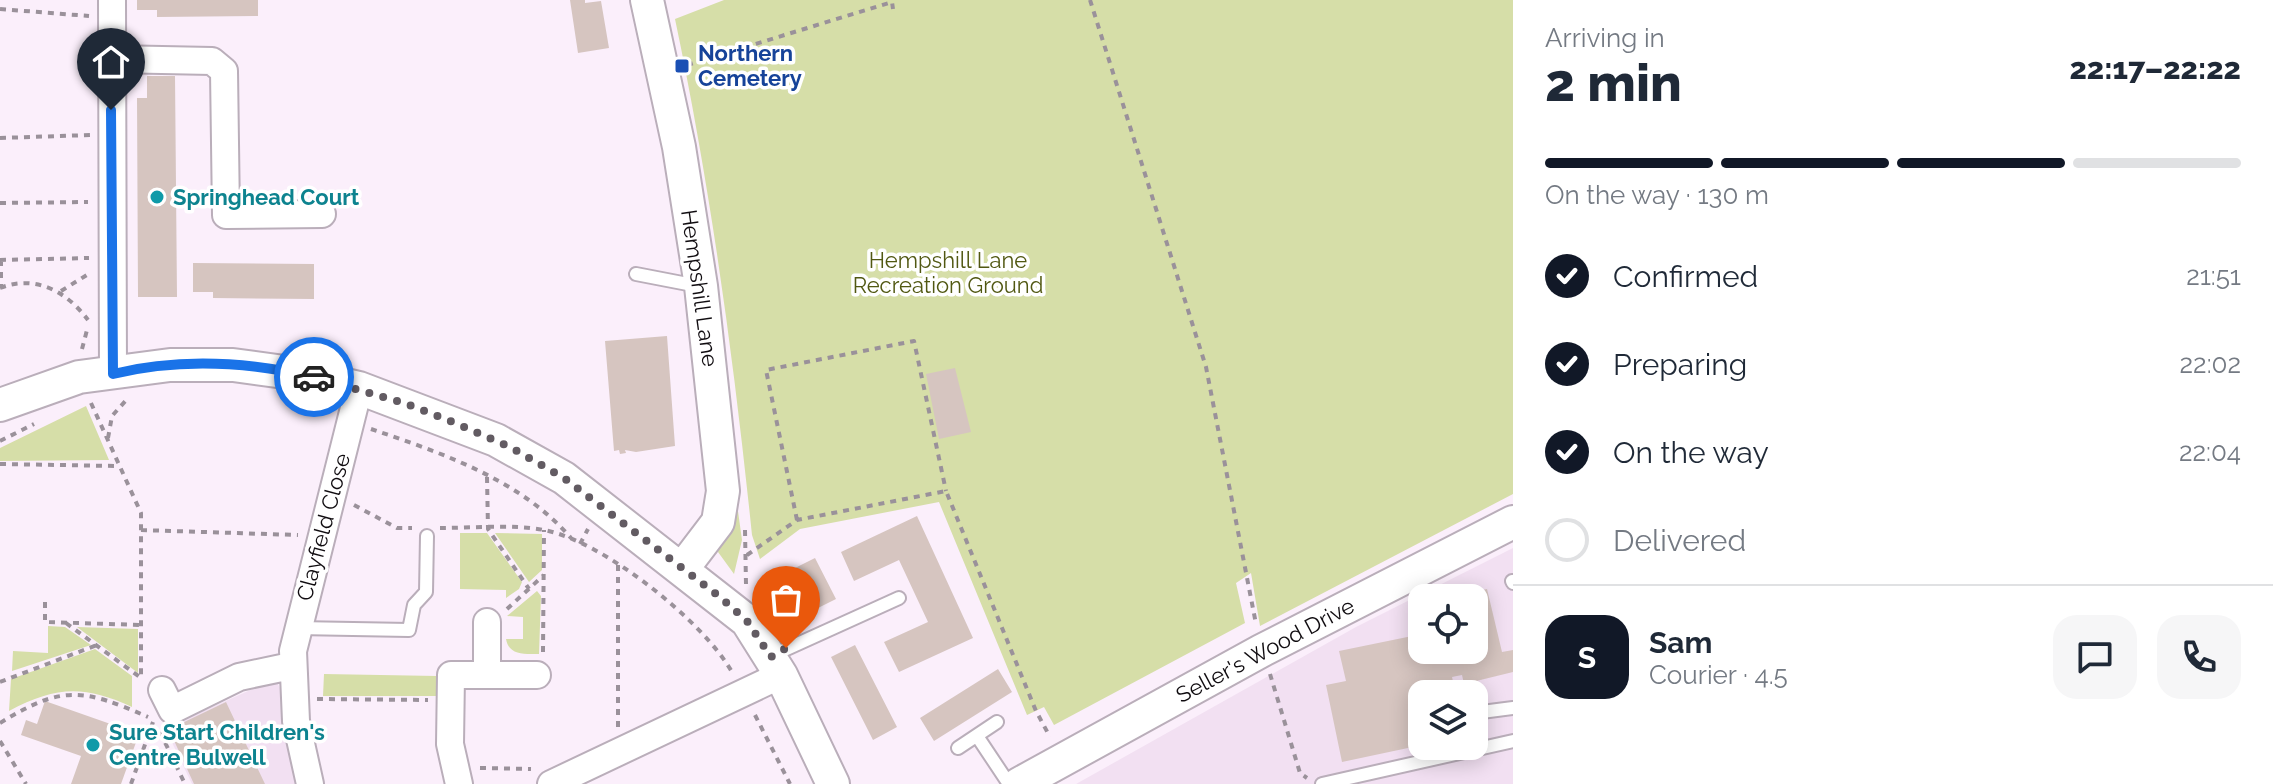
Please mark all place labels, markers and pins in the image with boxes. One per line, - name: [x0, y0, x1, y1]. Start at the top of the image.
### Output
- pin: [77, 28, 145, 110]
- place label: Northern Cemetery: [698, 40, 802, 91]
- marker: Northern Cemetery: [673, 57, 691, 75]
- place label: Springhead Court: [173, 184, 360, 210]
- marker: Springhead Court: [148, 188, 166, 206]
- pin: [752, 566, 820, 648]
- place label: Sure Start Children's Centre Bulwell: [109, 719, 325, 770]
- marker: Sure Start Children's Centre Bulwell: [84, 736, 102, 754]

